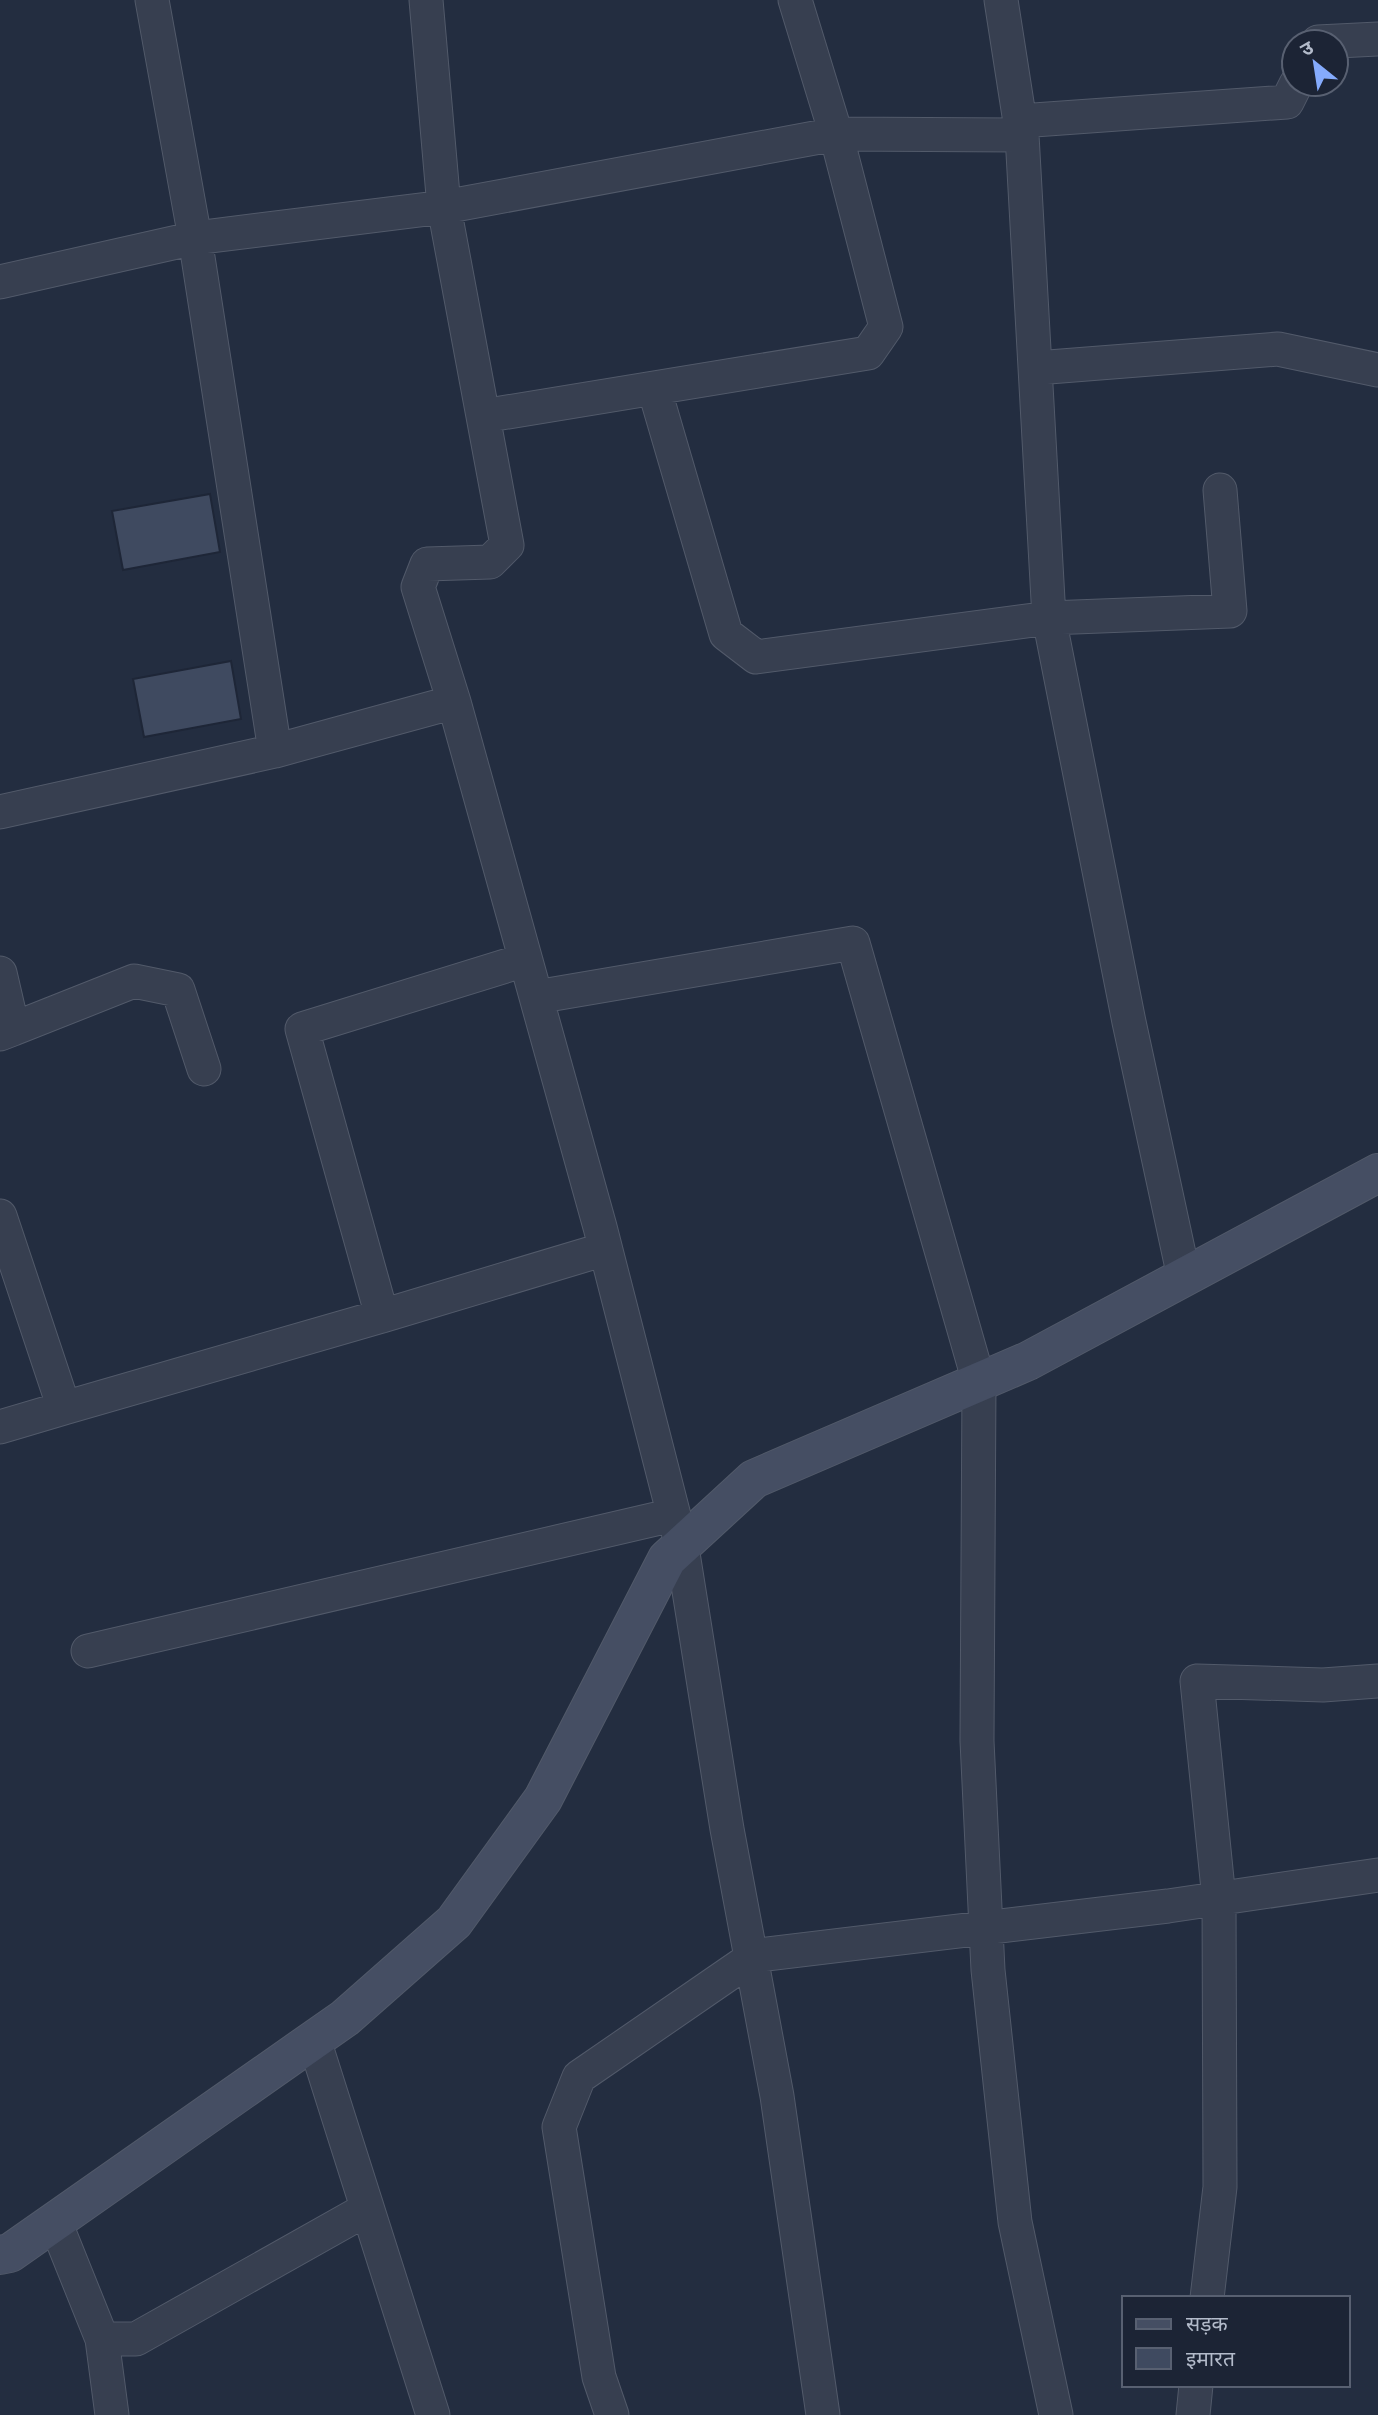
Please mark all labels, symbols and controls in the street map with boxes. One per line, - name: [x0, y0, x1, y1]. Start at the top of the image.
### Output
- north arrow: [1280, 28, 1350, 98]
- text: उ: [1296, 35, 1318, 61]
- legend: [1122, 2296, 1350, 2387]
- text: सड़क: [1186, 2310, 1228, 2336]
- text: इमारत: [1186, 2345, 1236, 2371]

